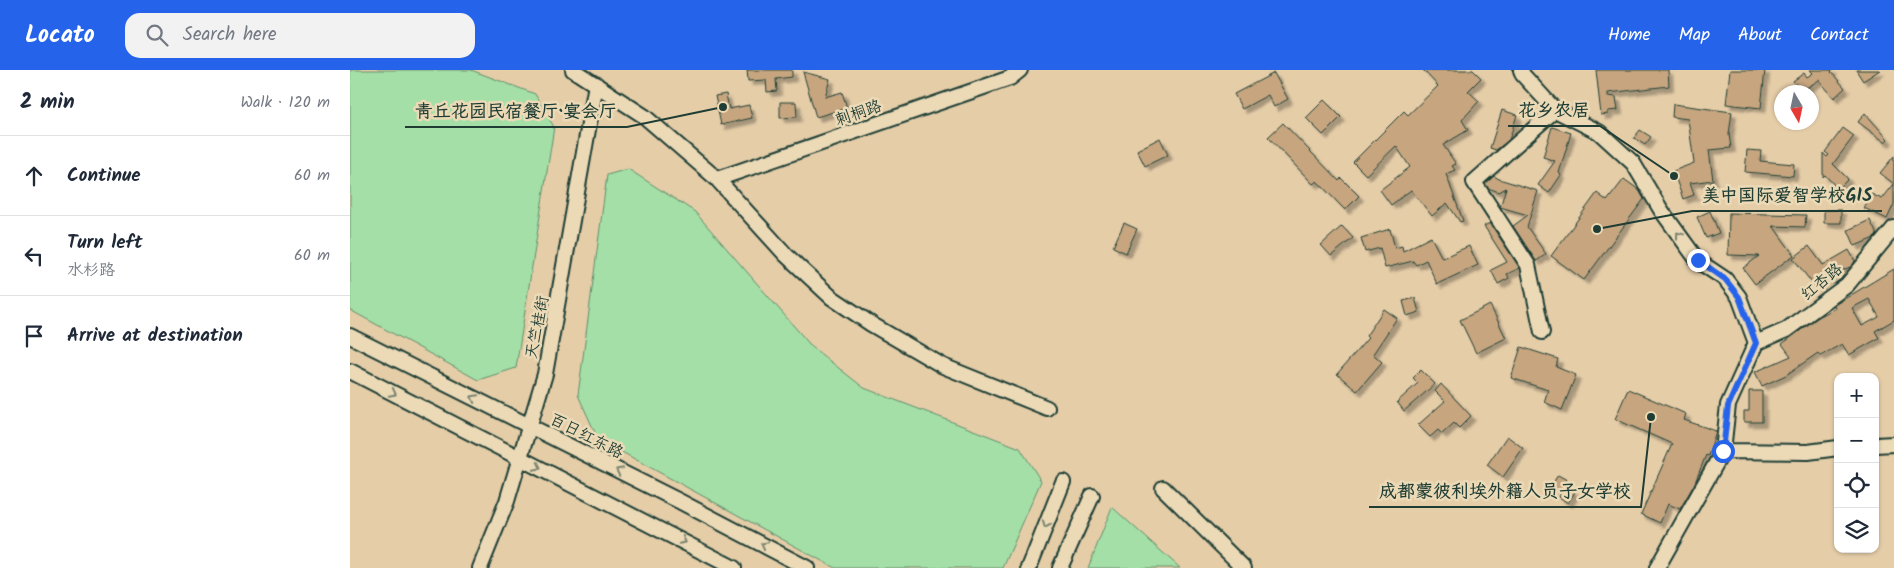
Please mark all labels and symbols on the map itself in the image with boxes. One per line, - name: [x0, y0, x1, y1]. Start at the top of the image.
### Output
- north arrow: [1774, 85, 1819, 130]
- callout: 花乡农居: [1508, 93, 1600, 126]
- callout: 青丘花园民宿餐厅·宴会厅: [405, 94, 627, 127]
- street label: 刺桐路: [832, 94, 885, 133]
- text: 花乡农居: [1518, 97, 1590, 126]
- text: 青丘花园民宿餐厅·宴会厅: [415, 98, 617, 127]
- callout: 美中国际爱智学校GIS: [1692, 178, 1882, 211]
- text: 美中国际爱智学校GIS: [1702, 182, 1872, 211]
- one-way arrow: [1676, 231, 1685, 241]
- route end: [1687, 249, 1710, 272]
- street label: 红杏路: [1796, 257, 1848, 307]
- street label: 天竺桂街: [519, 293, 556, 361]
- one-way arrow: [388, 387, 397, 397]
- one-way arrow: [470, 394, 479, 404]
- street label: 百日红东路: [545, 407, 628, 466]
- route start: [1712, 440, 1735, 463]
- one-way arrow: [533, 461, 542, 471]
- one-way arrow: [615, 467, 624, 477]
- callout: 成都蒙彼利埃外籍人员子女学校: [1369, 474, 1641, 507]
- text: 成都蒙彼利埃外籍人员子女学校: [1379, 478, 1631, 507]
- one-way arrow: [1042, 520, 1052, 529]
- one-way arrow: [677, 535, 686, 545]
- one-way arrow: [760, 541, 769, 551]

